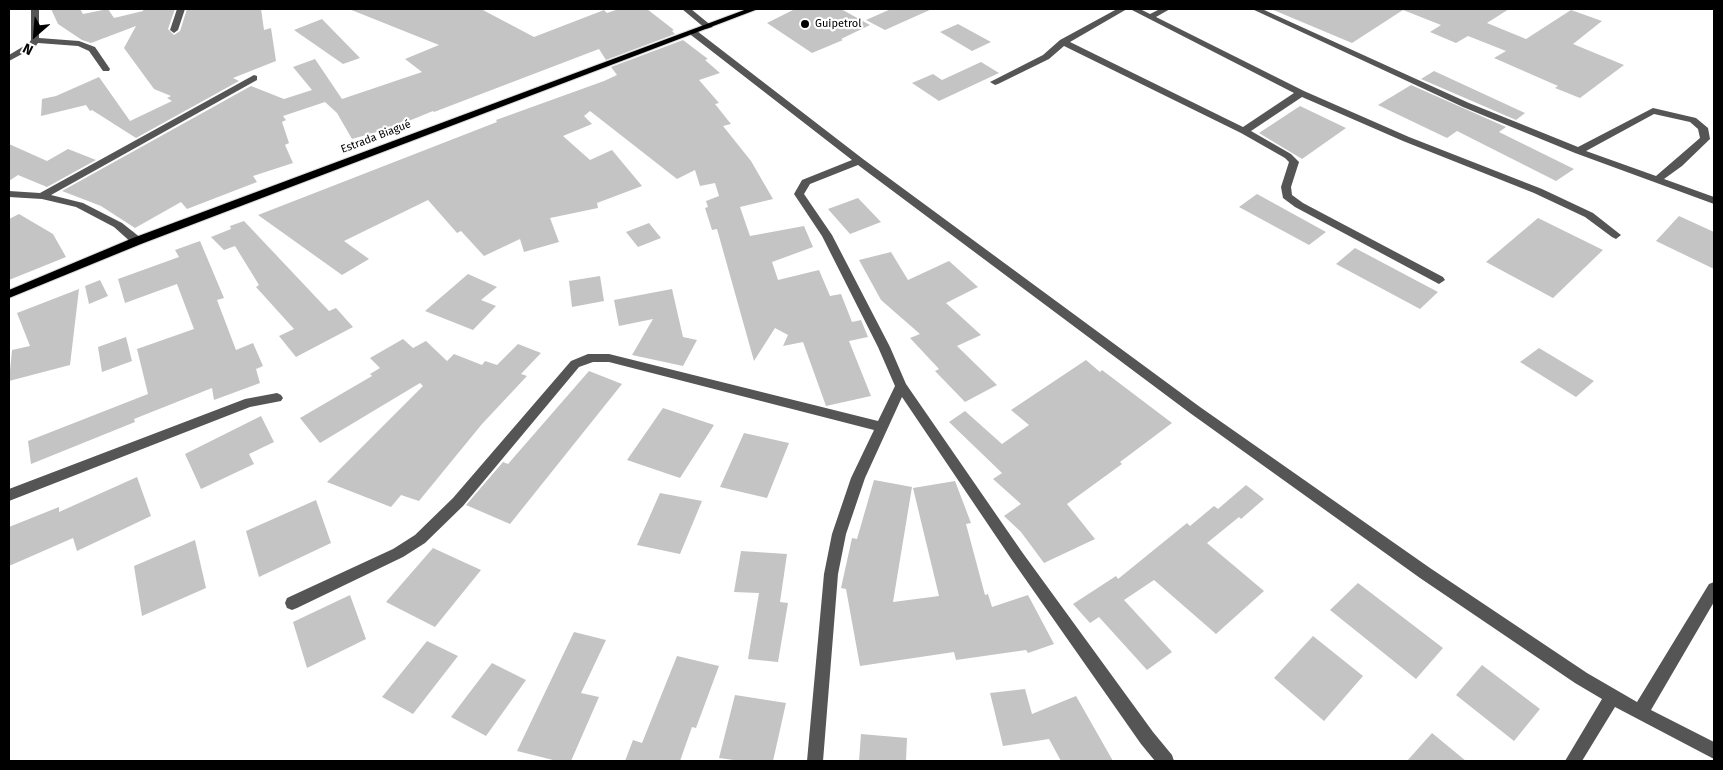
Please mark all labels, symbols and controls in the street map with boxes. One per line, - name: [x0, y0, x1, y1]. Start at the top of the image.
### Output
- north arrow: [10, 10, 60, 60]
- place label: Guipetrol: [815, 17, 862, 31]
- marker: Guipetrol: [799, 18, 811, 30]
- text: N: [20, 39, 36, 58]
- street label: Estrada Biagué: [339, 118, 413, 156]

